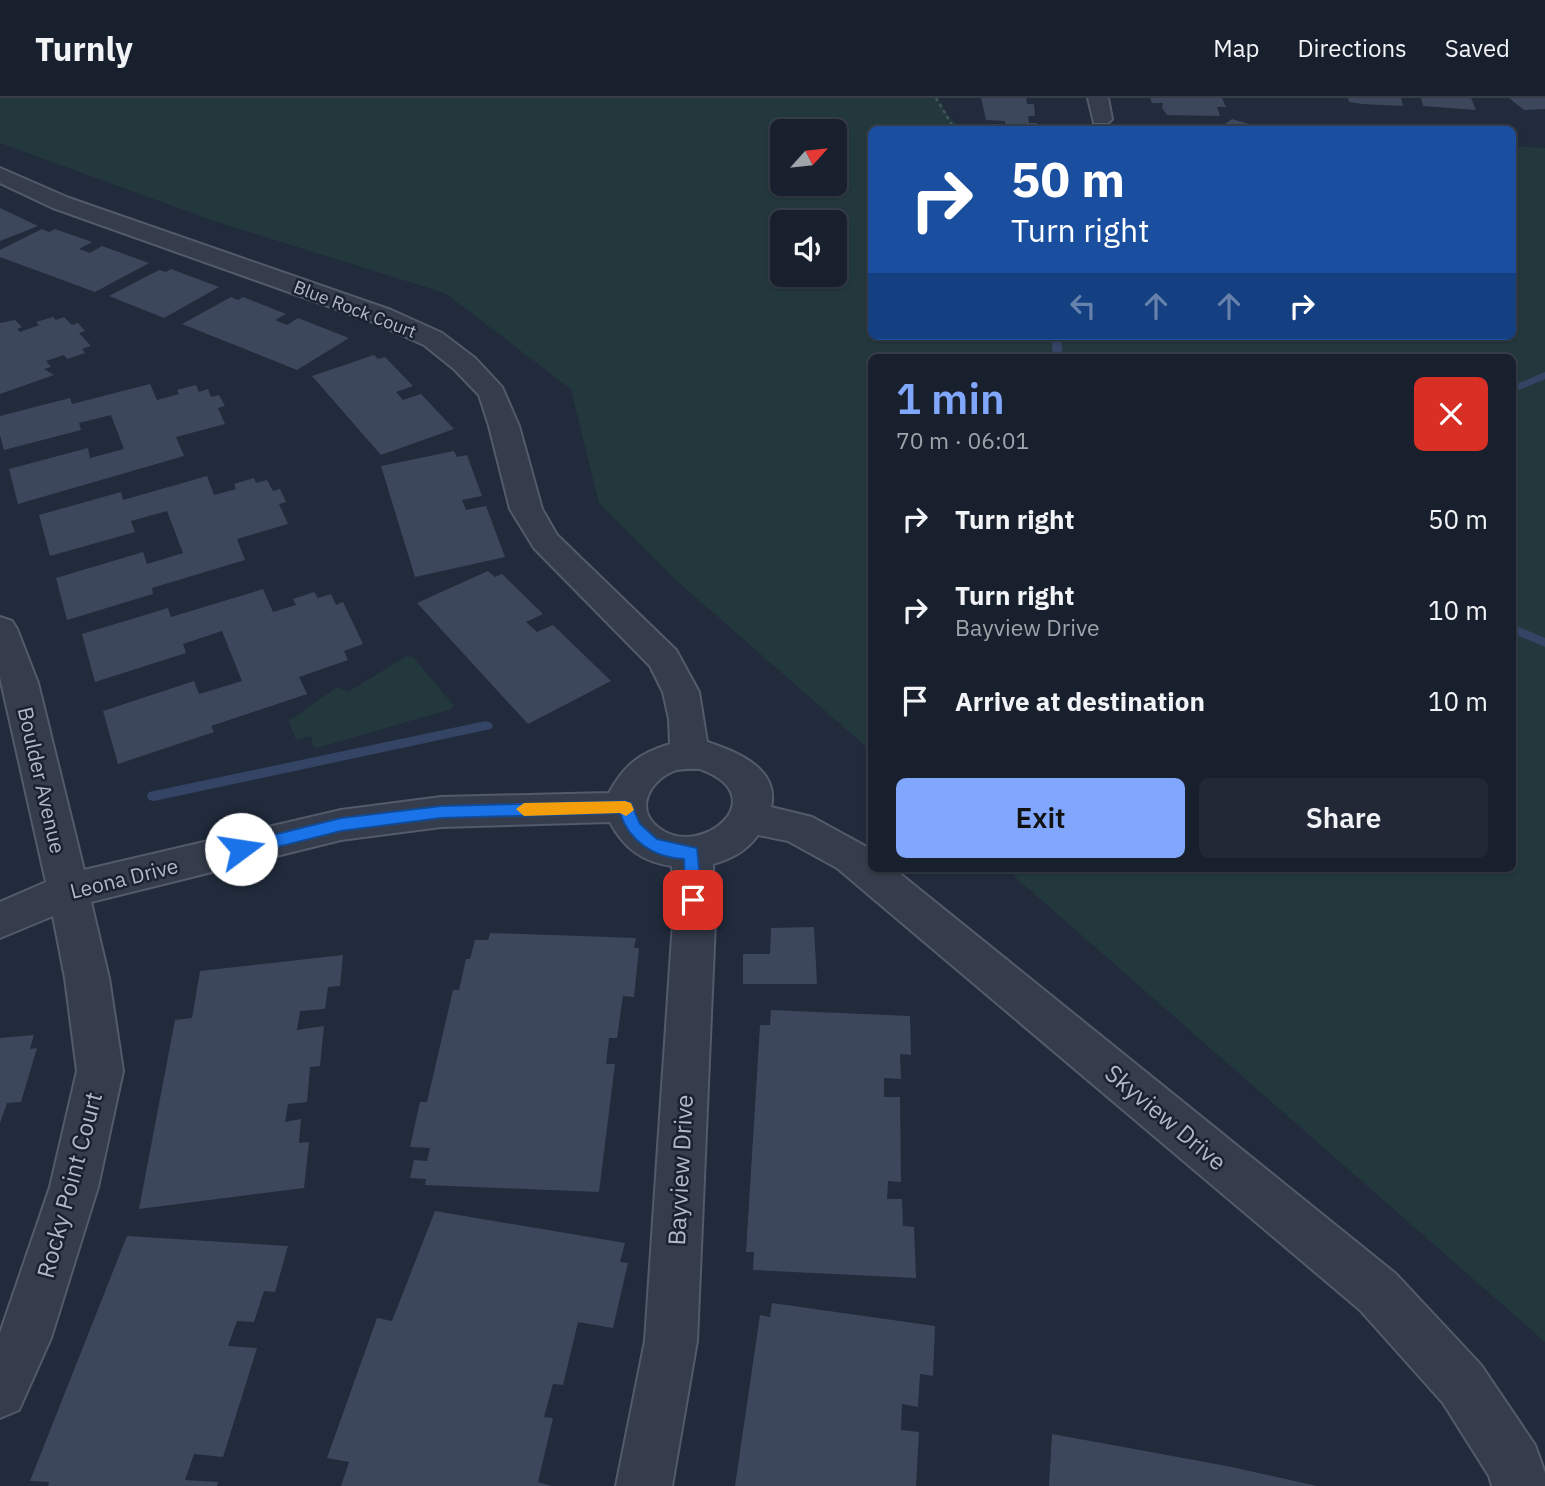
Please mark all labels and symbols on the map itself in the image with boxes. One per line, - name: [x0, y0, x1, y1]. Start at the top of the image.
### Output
- north arrow: [770, 119, 847, 196]
- street label: Blue Rock Court: [290, 275, 420, 343]
- street label: Boulder Avenue: [12, 704, 72, 856]
- position arrow: [204, 812, 278, 886]
- street label: Leona Drive: [67, 851, 181, 905]
- pin: [663, 870, 723, 930]
- street label: Skyview Drive: [1099, 1057, 1233, 1177]
- street label: Rocky Point Court: [29, 1088, 109, 1282]
- street label: Bayview Drive: [660, 1094, 700, 1246]

